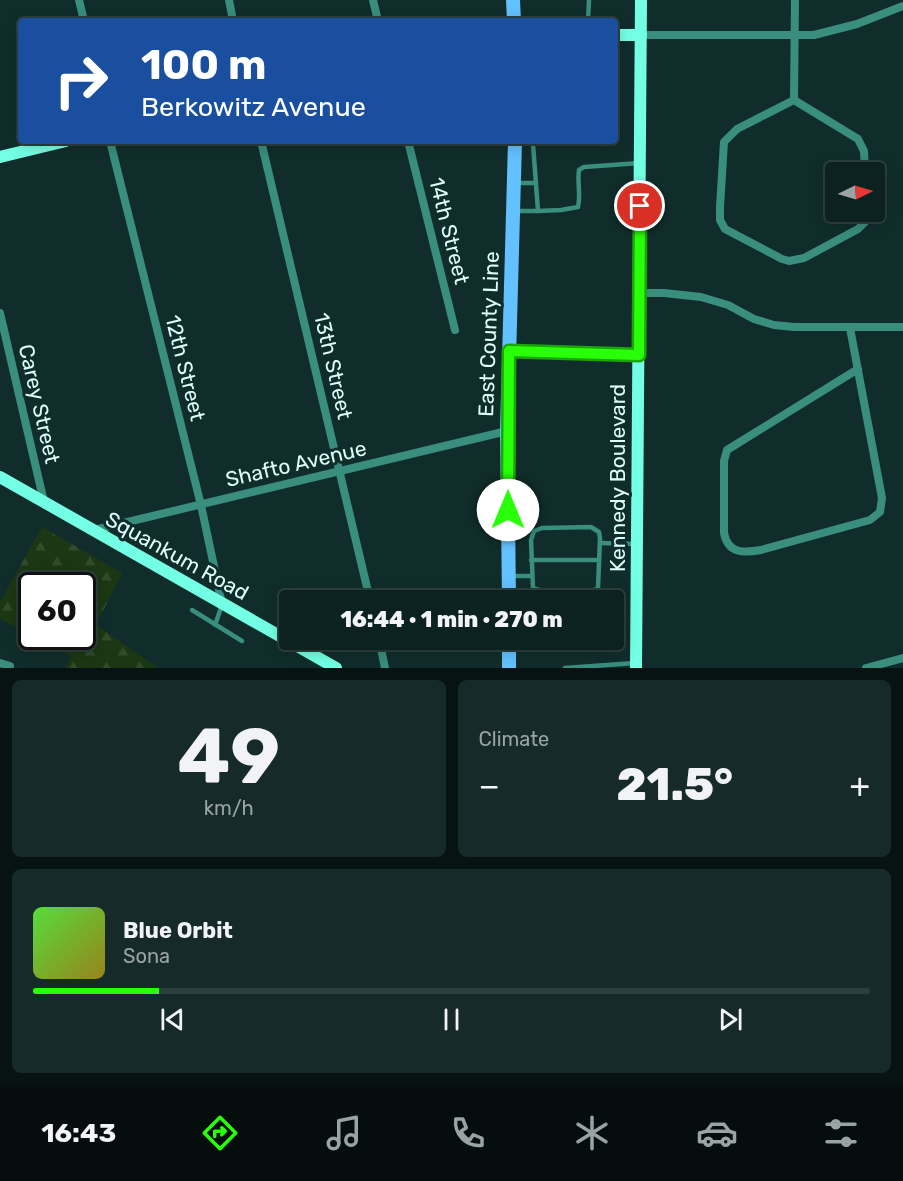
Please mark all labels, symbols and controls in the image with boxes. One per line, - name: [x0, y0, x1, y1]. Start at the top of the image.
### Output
- text: 100 m: [141, 40, 266, 90]
- icon: right: [42, 42, 120, 120]
- text: Berkowitz Avenue: [141, 91, 366, 123]
- north arrow: [825, 162, 885, 222]
- map controls: [825, 162, 885, 222]
- street label: 14th Street: [424, 175, 475, 287]
- pin: [614, 180, 665, 231]
- icon: arrive: [623, 189, 656, 222]
- street label: East County Line: [473, 251, 504, 417]
- street label: 13th Street: [309, 310, 358, 422]
- street label: 12th Street: [160, 312, 211, 423]
- street label: Carey Street: [14, 342, 65, 466]
- street label: Kennedy Boulevard: [605, 384, 630, 572]
- street label: Shafto Avenue: [223, 435, 369, 492]
- position arrow: [476, 478, 540, 542]
- street label: Squankum Road: [101, 506, 253, 605]
- speed limit sign: 60: [18, 572, 96, 650]
- text: 16:44 · 1 min · 270 m: [340, 606, 563, 633]
- text: 49: [177, 710, 280, 803]
- text: Climate: [479, 727, 549, 751]
- text: 21.5°: [616, 758, 733, 811]
- text: −: [479, 766, 500, 805]
- text: +: [849, 766, 870, 805]
- text: km/h: [204, 796, 254, 820]
- text: Blue Orbit: [123, 917, 233, 944]
- text: Sona: [123, 944, 170, 968]
- icon: previous: [156, 1003, 189, 1036]
- icon: pause: [435, 1003, 468, 1036]
- icon: next: [714, 1003, 747, 1036]
- icon: directions: [199, 1112, 241, 1154]
- icon: music: [323, 1112, 365, 1154]
- icon: phone: [447, 1112, 489, 1154]
- icon: climate: [571, 1112, 613, 1154]
- icon: car: [696, 1112, 738, 1154]
- icon: filters: [820, 1112, 862, 1154]
- text: 16:43: [41, 1117, 116, 1149]

